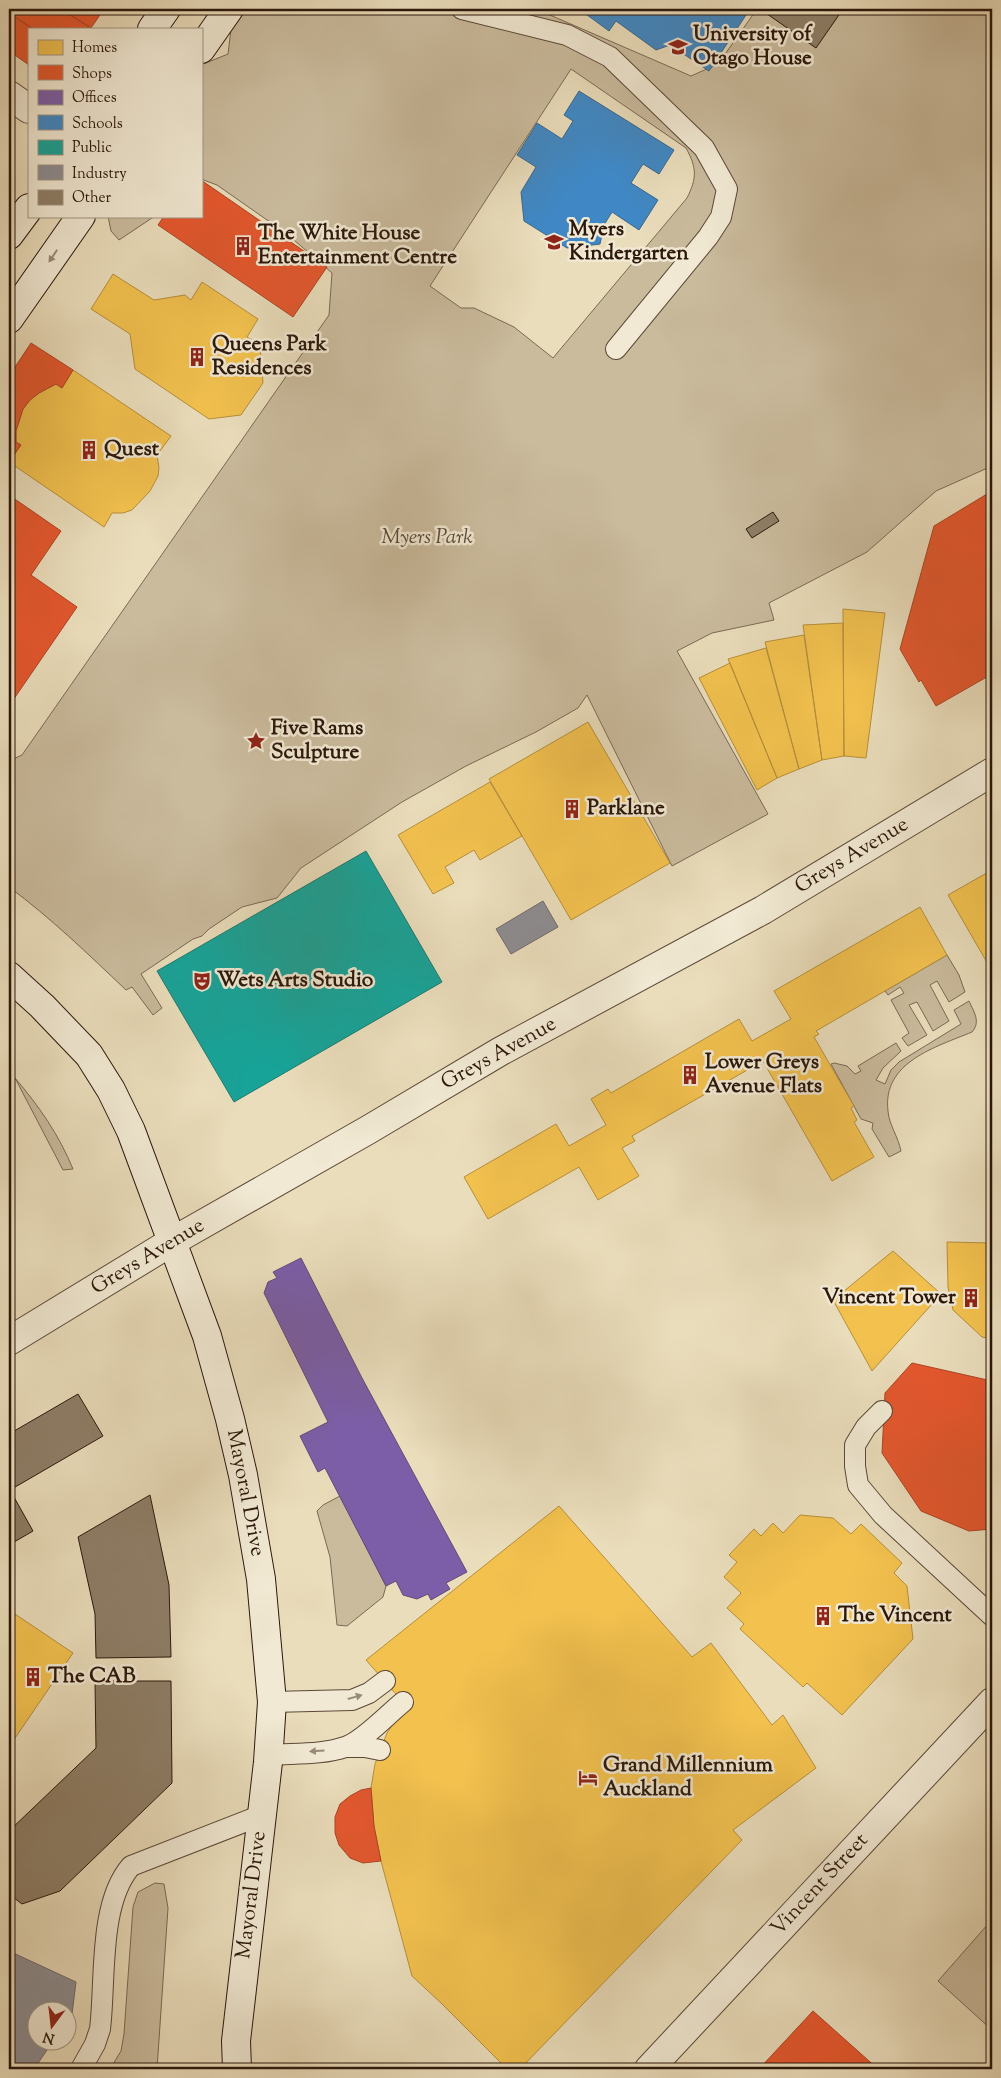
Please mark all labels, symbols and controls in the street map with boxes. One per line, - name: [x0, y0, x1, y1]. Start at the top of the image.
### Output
- place label: University of Otago House: [693, 20, 813, 74]
- legend: [28, 28, 202, 218]
- school or university icon: University of Otago House: [667, 36, 689, 58]
- text: Homes: [72, 38, 117, 59]
- text: Shops: [72, 64, 112, 85]
- text: Offices: [72, 88, 117, 109]
- text: Schools: [72, 114, 123, 135]
- text: Public: [72, 138, 112, 159]
- text: Industry: [72, 164, 127, 185]
- text: Other: [72, 188, 112, 209]
- place label: Myers Kindergarten: [569, 215, 689, 269]
- place label: The White House Entertainment Centre: [258, 219, 457, 273]
- school or university icon: Myers Kindergarten: [543, 231, 565, 253]
- building icon: The White House Entertainment Centre: [232, 235, 254, 257]
- one-way arrow: [48, 250, 58, 263]
- place label: Queens Park Residences: [212, 330, 327, 384]
- building icon: Queens Park Residences: [186, 346, 208, 368]
- place label: Quest: [104, 435, 160, 465]
- building icon: Quest: [78, 439, 100, 461]
- park label: Myers Park: [381, 523, 473, 553]
- place label: Five Rams Sculpture: [271, 714, 363, 768]
- place icon: Five Rams Sculpture: [245, 730, 267, 752]
- place label: Parklane: [587, 794, 665, 824]
- building icon: Parklane: [561, 798, 583, 820]
- street label: Greys Avenue: [789, 810, 915, 902]
- place label: Wets Arts Studio: [217, 966, 374, 996]
- theatre icon: Wets Arts Studio: [191, 970, 213, 992]
- street label: Greys Avenue: [436, 1010, 562, 1098]
- place label: Lower Greys Avenue Flats: [705, 1048, 822, 1102]
- building icon: Lower Greys Avenue Flats: [679, 1064, 701, 1086]
- street label: Greys Avenue: [85, 1211, 211, 1303]
- place label: Vincent Tower: [822, 1283, 956, 1313]
- building icon: Vincent Tower: [960, 1287, 982, 1309]
- street label: Mayoral Drive: [218, 1427, 272, 1559]
- place label: The Vincent: [838, 1601, 952, 1631]
- building icon: The Vincent: [812, 1605, 834, 1627]
- place label: The CAB: [48, 1662, 136, 1692]
- building icon: The CAB: [22, 1666, 44, 1688]
- one-way arrow: [348, 1693, 363, 1701]
- one-way arrow: [309, 1748, 325, 1756]
- place label: Grand Millennium Auckland: [603, 1751, 774, 1805]
- hotel icon: Grand Millennium Auckland: [577, 1767, 599, 1789]
- street label: Vincent Street: [764, 1827, 876, 1943]
- street label: Mayoral Drive: [229, 1829, 275, 1961]
- north arrow: [28, 2000, 78, 2050]
- text: N: [41, 2026, 57, 2048]

